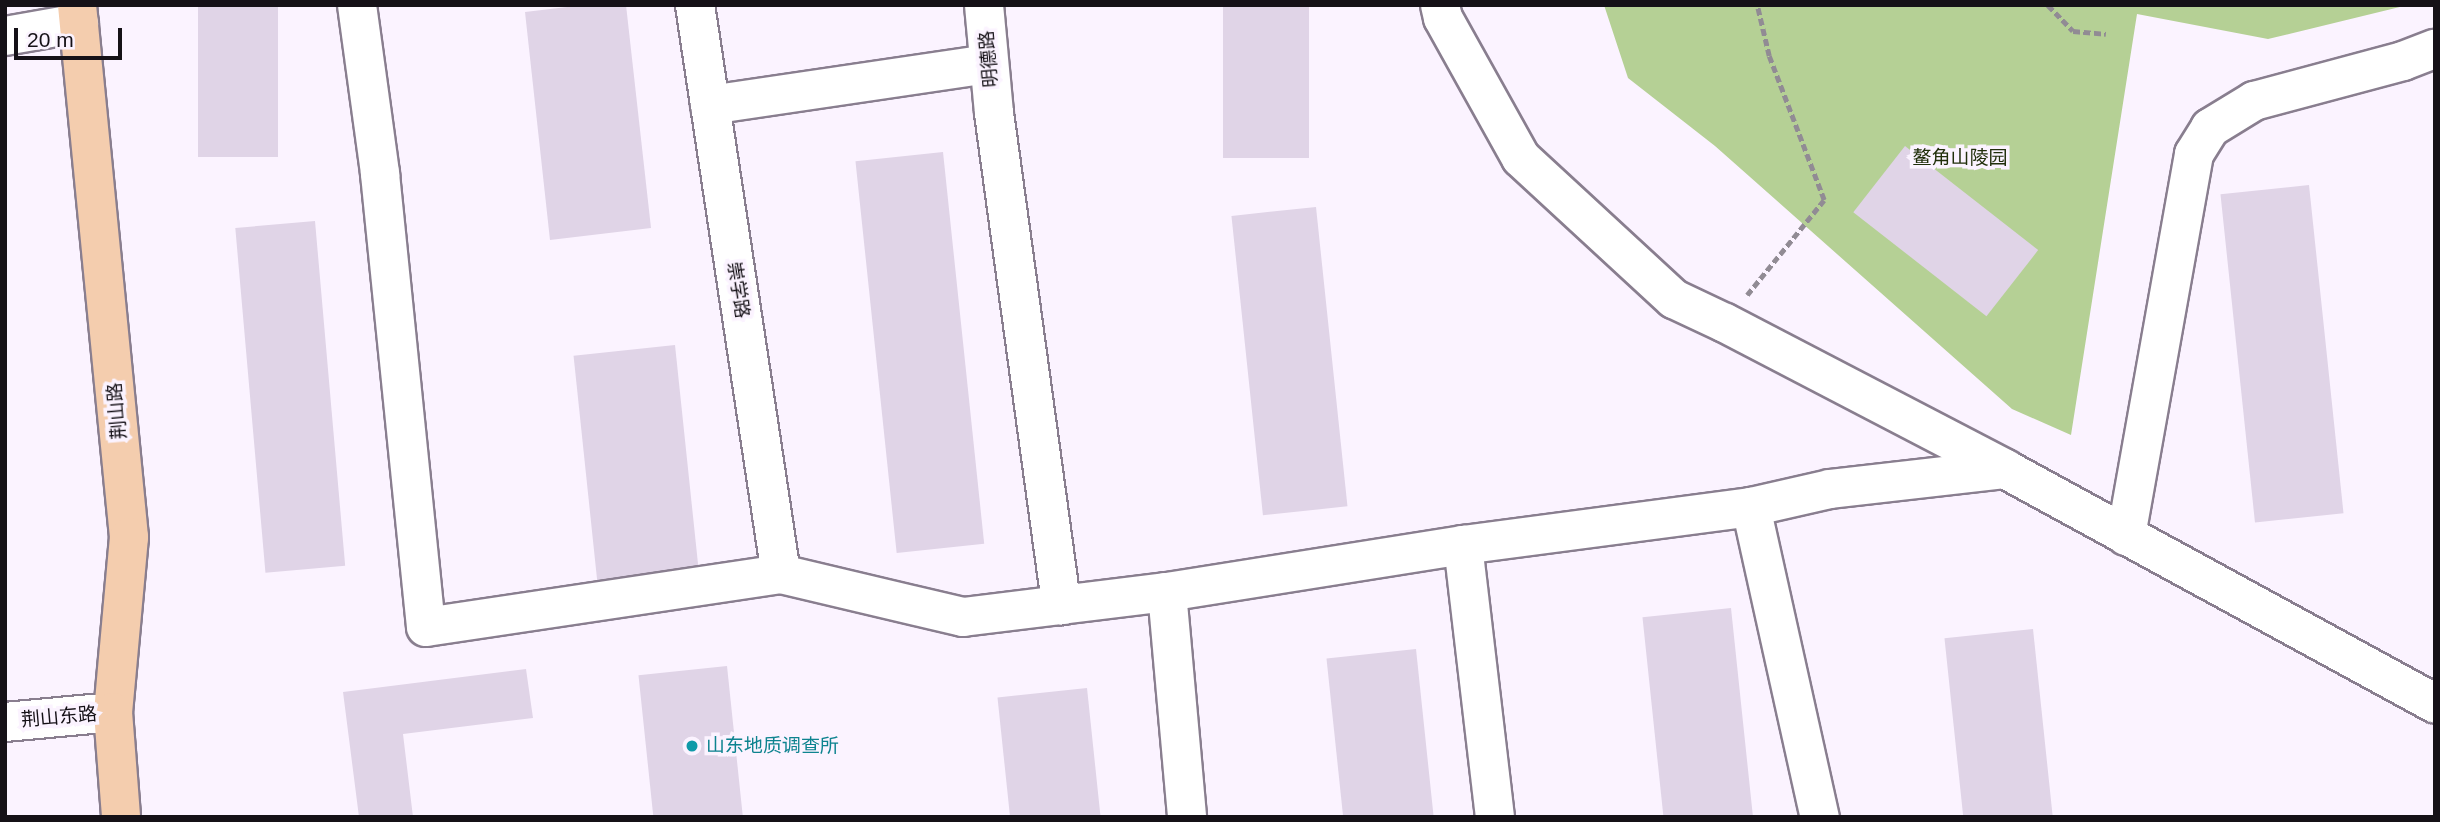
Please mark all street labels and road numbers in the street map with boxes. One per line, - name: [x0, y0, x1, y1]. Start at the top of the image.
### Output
- street label: 明德路: [975, 30, 1003, 88]
- street label: 崇学路: [722, 260, 754, 320]
- street label: 荆山路: [103, 382, 131, 440]
- street label: 荆山东路: [20, 702, 98, 732]

